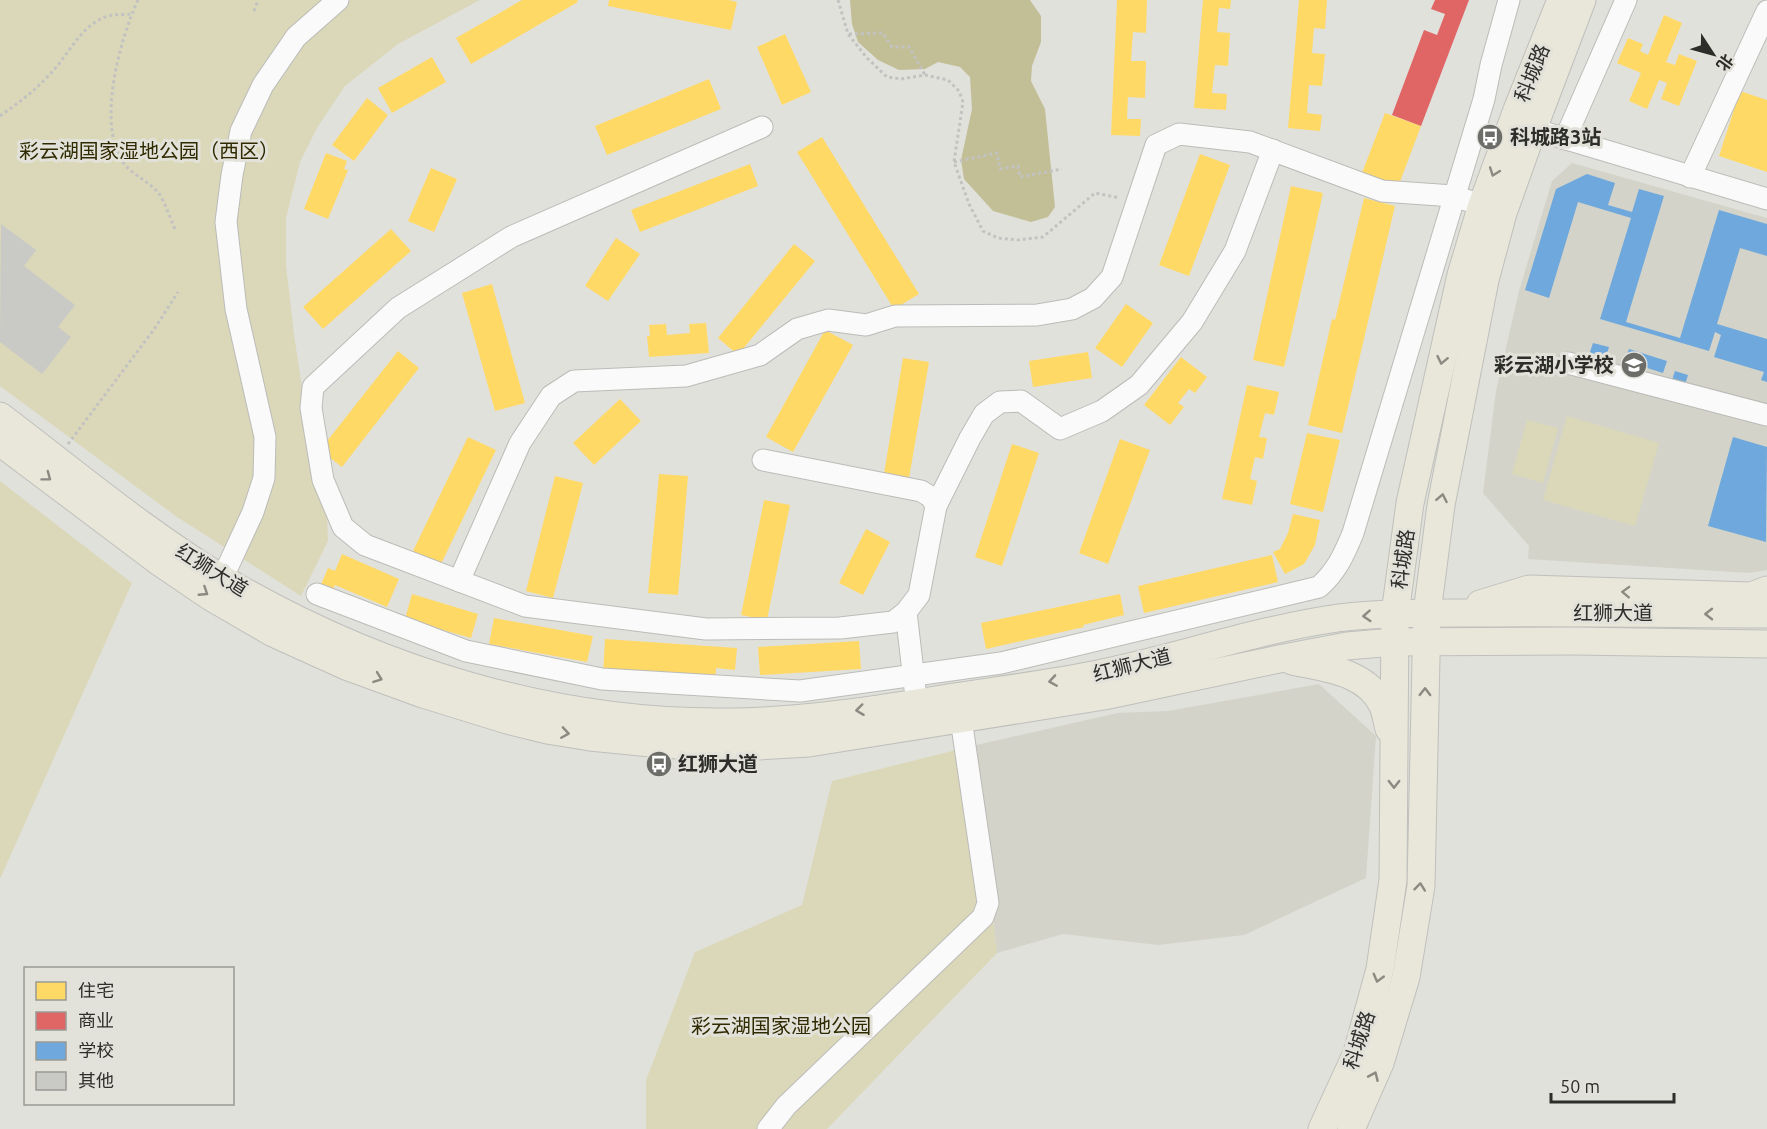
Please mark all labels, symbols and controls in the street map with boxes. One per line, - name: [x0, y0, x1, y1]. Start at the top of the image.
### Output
- north arrow: [1683, 24, 1743, 84]
- street label: 科城路: [1510, 41, 1553, 105]
- text: 北: [1713, 51, 1737, 75]
- bus stop icon: 科城路3站: [1475, 122, 1505, 152]
- place label: 科城路3站: [1510, 125, 1601, 148]
- park label: 彩云湖国家湿地公园（西区）: [19, 139, 279, 162]
- one-way arrow: [1489, 166, 1501, 177]
- school or university icon: 彩云湖小学校: [1619, 350, 1649, 380]
- place label: 彩云湖小学校: [1494, 353, 1614, 376]
- one-way arrow: [1436, 354, 1449, 364]
- one-way arrow: [40, 470, 51, 481]
- one-way arrow: [1435, 493, 1448, 503]
- street label: 科城路: [1387, 528, 1418, 590]
- street label: 红狮大道: [172, 539, 252, 601]
- one-way arrow: [198, 585, 208, 597]
- one-way arrow: [1621, 586, 1630, 598]
- street label: 红狮大道: [1573, 601, 1653, 624]
- one-way arrow: [1704, 608, 1713, 620]
- one-way arrow: [1362, 609, 1371, 622]
- street label: 红狮大道: [1090, 644, 1173, 685]
- one-way arrow: [372, 671, 383, 684]
- one-way arrow: [1048, 675, 1057, 687]
- one-way arrow: [1419, 687, 1431, 696]
- one-way arrow: [855, 704, 865, 716]
- one-way arrow: [561, 726, 570, 738]
- bus stop icon: 红狮大道: [644, 749, 674, 779]
- place label: 红狮大道: [678, 752, 758, 775]
- one-way arrow: [1387, 780, 1400, 789]
- one-way arrow: [1413, 882, 1426, 891]
- legend: [24, 967, 234, 1105]
- one-way arrow: [1372, 973, 1385, 983]
- text: 住宅: [78, 980, 114, 1000]
- street label: 科城路: [1338, 1008, 1379, 1072]
- text: 商业: [78, 1010, 114, 1030]
- park label: 彩云湖国家湿地公园: [691, 1014, 871, 1037]
- text: 学校: [78, 1040, 114, 1060]
- scale bar: [1551, 1066, 1674, 1104]
- text: 其他: [78, 1070, 114, 1090]
- one-way arrow: [1367, 1071, 1379, 1082]
- text: 50 m: [1560, 1076, 1600, 1096]

